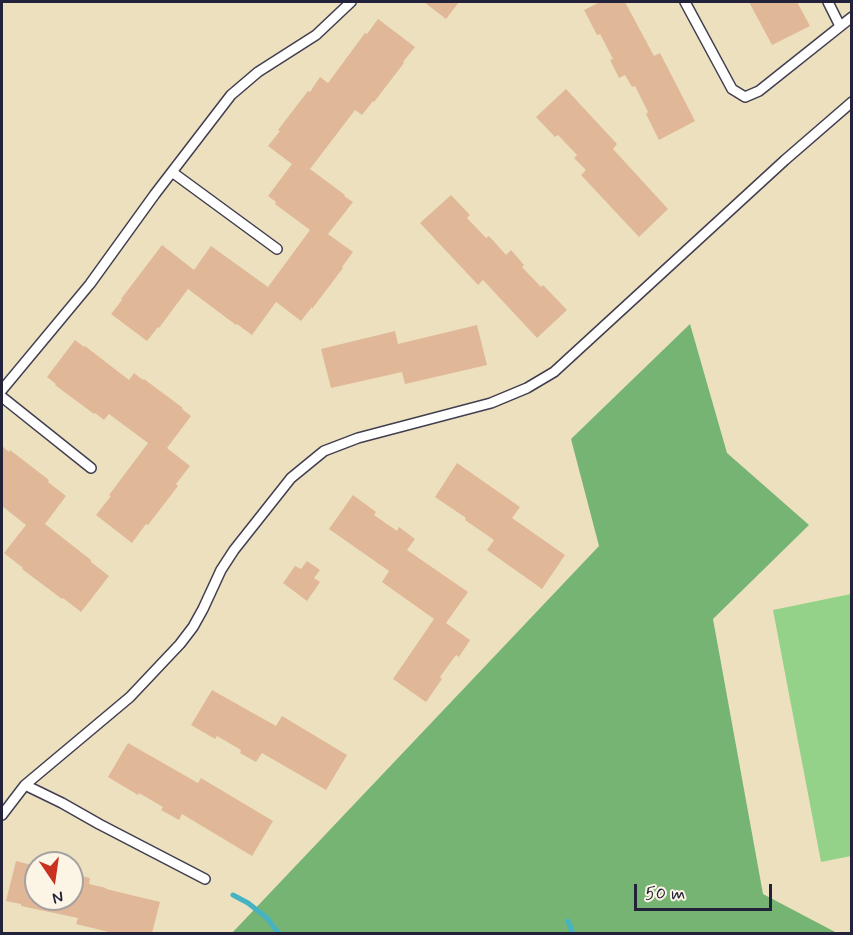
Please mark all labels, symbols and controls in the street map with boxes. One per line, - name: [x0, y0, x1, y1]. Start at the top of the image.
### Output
- north arrow: [24, 851, 84, 911]
- scale bar: [637, 872, 775, 910]
- text: 50 m: [645, 882, 685, 906]
- text: N: [50, 886, 65, 909]

